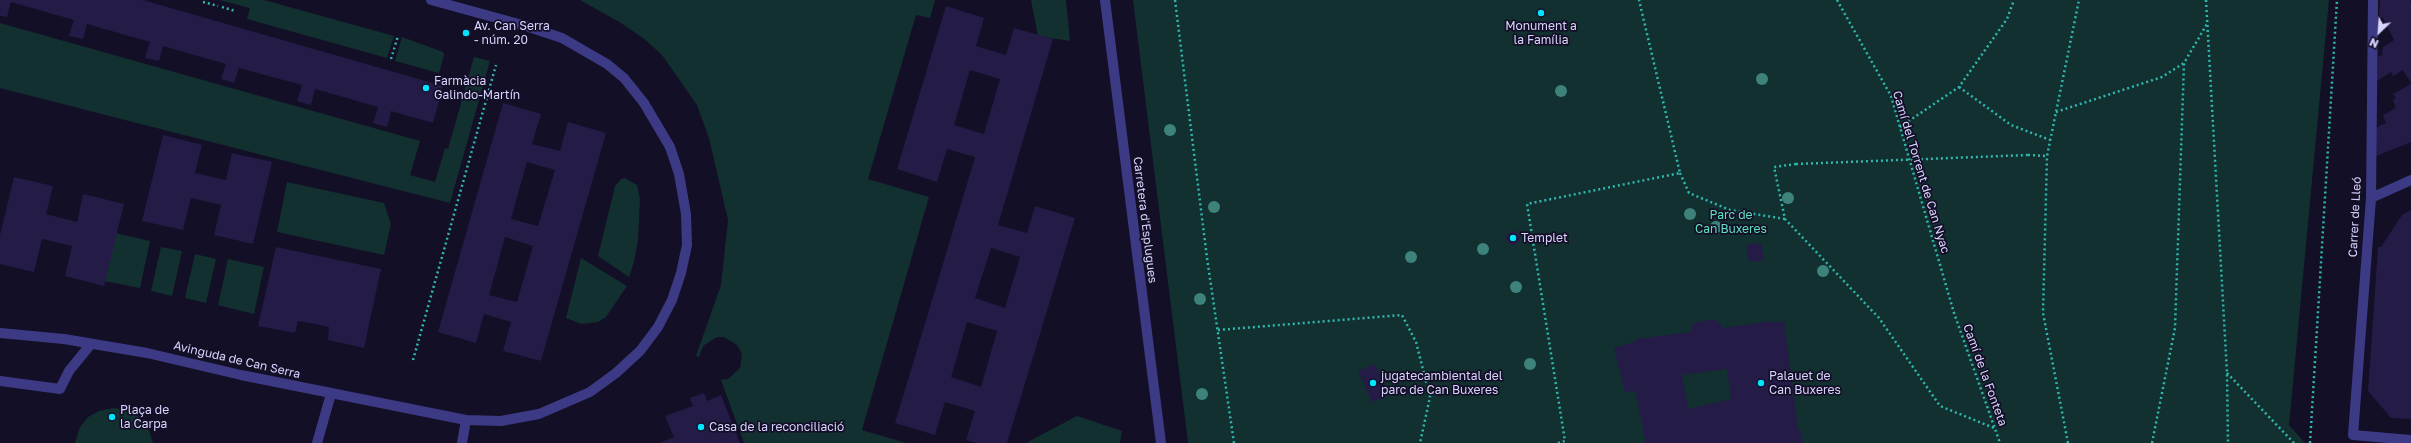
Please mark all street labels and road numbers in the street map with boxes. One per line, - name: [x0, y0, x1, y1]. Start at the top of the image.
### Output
- street label: Camí del Torrent de Can Nyac: [1889, 89, 1953, 255]
- street label: Carretera d'Esplugues: [1130, 156, 1160, 284]
- street label: Carrer de Lleó: [2346, 176, 2364, 258]
- street label: Camí de la Fonteta: [1960, 322, 2010, 428]
- street label: Avinguda de Can Serra: [172, 338, 302, 382]

